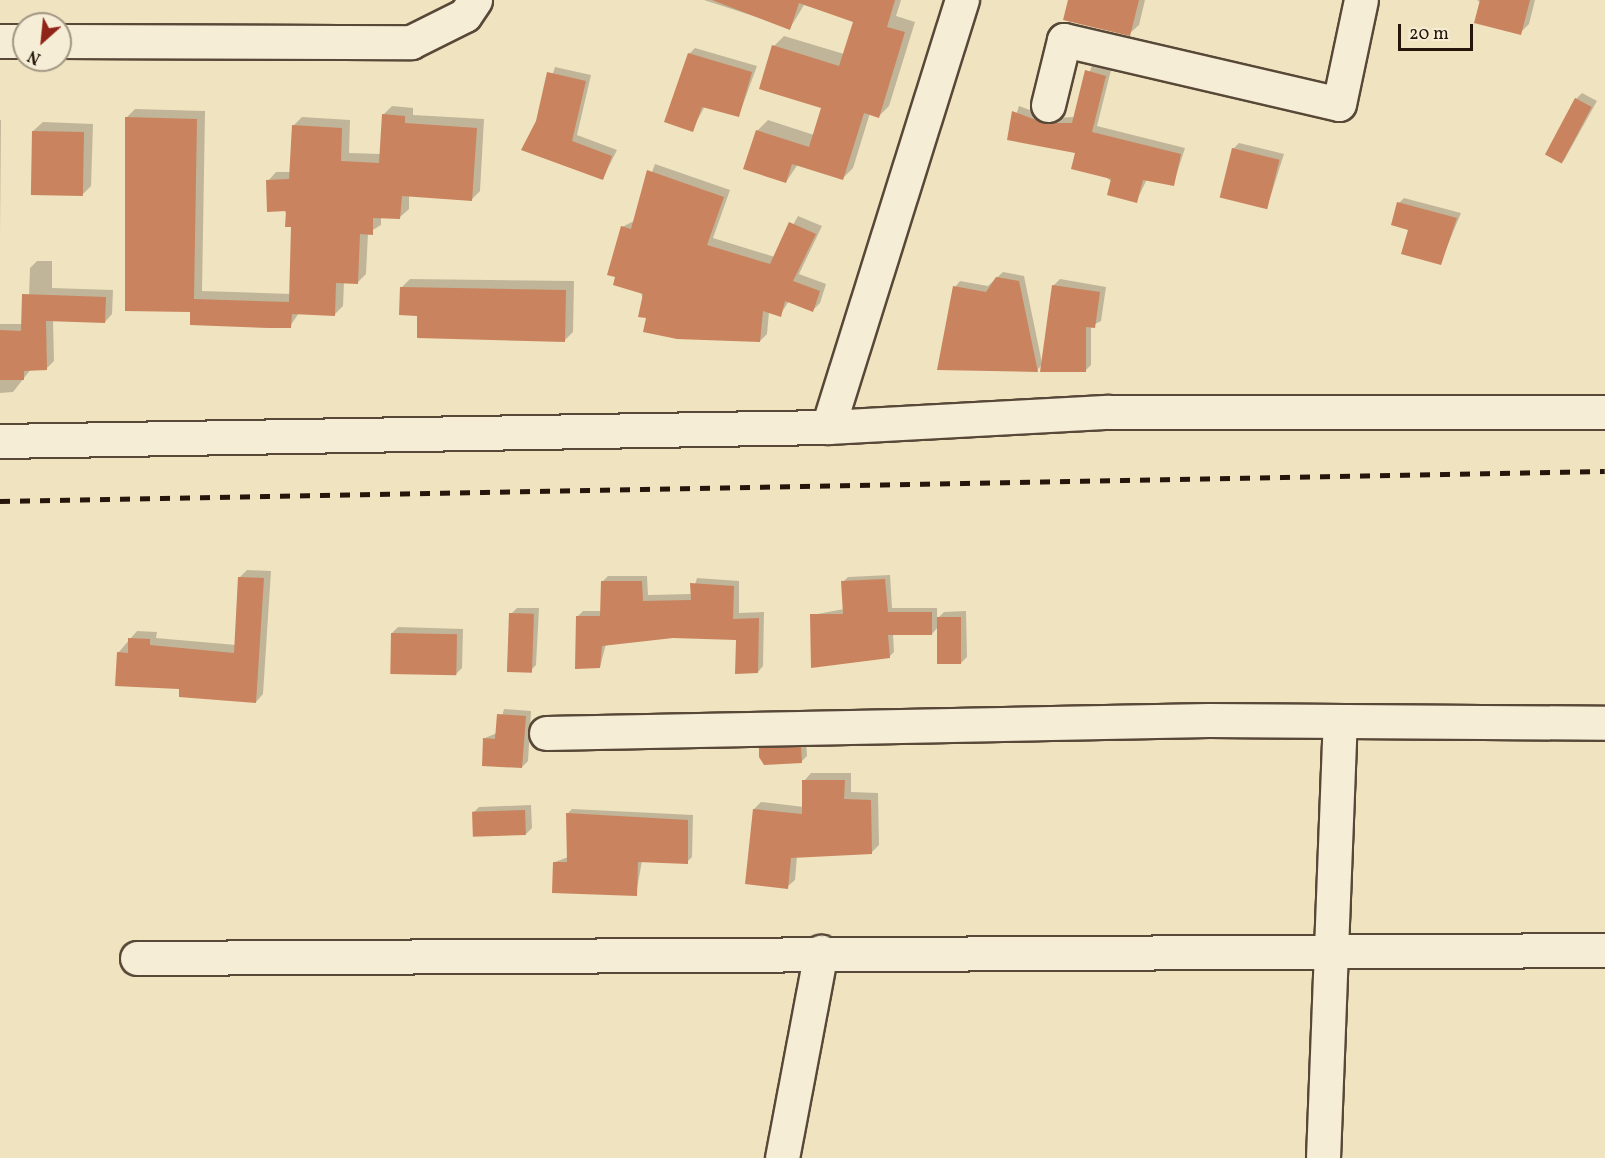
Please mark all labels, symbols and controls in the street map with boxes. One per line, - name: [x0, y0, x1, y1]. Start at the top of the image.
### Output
- north arrow: [12, 12, 72, 72]
- scale bar: [1401, 12, 1476, 50]
- text: 20 m: [1409, 22, 1449, 47]
- text: N: [25, 44, 45, 69]

